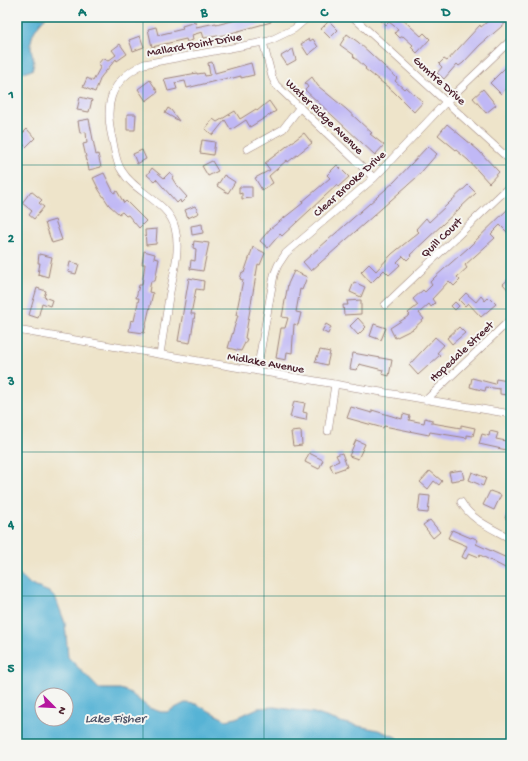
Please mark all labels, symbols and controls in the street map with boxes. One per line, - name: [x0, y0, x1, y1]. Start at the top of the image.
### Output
- text: A: [77, 6, 87, 21]
- text: B: [200, 6, 209, 21]
- text: C: [319, 6, 329, 21]
- text: D: [441, 6, 451, 21]
- street label: Mallard Point Drive: [146, 31, 244, 61]
- street label: Gumtre Drive: [409, 54, 468, 109]
- street label: Water Ridge Avenue: [282, 77, 366, 159]
- text: 1: [7, 88, 14, 103]
- street label: Clear Brooke Drive: [311, 148, 390, 221]
- street label: Quill Court: [419, 215, 467, 262]
- text: 2: [8, 232, 15, 247]
- street label: Hopedale Street: [427, 318, 498, 386]
- street label: Midlake Avenue: [226, 350, 306, 378]
- text: 3: [7, 375, 15, 390]
- text: 4: [7, 518, 15, 533]
- text: 5: [8, 662, 15, 677]
- north arrow: [34, 687, 74, 727]
- text: N: [54, 705, 68, 716]
- water label: Lake Fisher: [85, 712, 147, 727]

